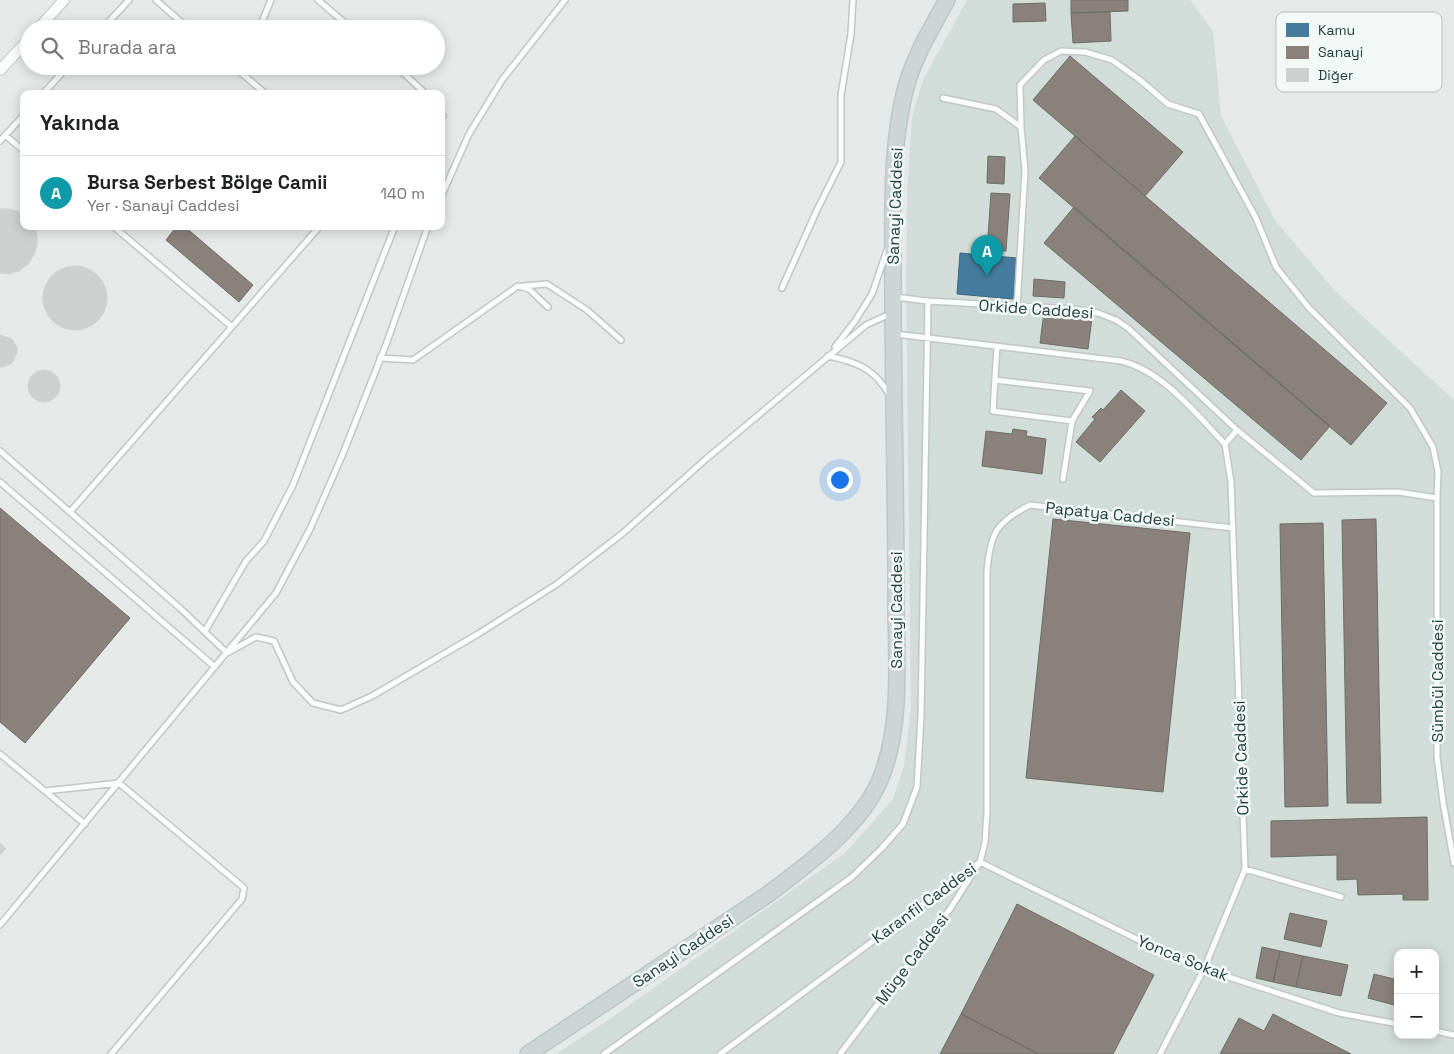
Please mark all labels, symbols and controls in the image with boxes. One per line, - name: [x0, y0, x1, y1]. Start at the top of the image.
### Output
- legend: [1276, 12, 1442, 92]
- search box: [20, 20, 445, 75]
- text: Kamu: [1318, 21, 1355, 39]
- icon: search: [38, 34, 66, 62]
- text: Burada ara: [78, 35, 176, 60]
- text: Sanayi: [1318, 43, 1363, 61]
- text: Diğer: [1318, 66, 1353, 84]
- text: Yakında: [40, 109, 119, 136]
- street label: Sanayi Caddesi: [882, 147, 908, 265]
- text: Bursa Serbest Bölge Camii: [87, 170, 327, 195]
- text: A: [51, 183, 61, 204]
- text: 140 m: [380, 183, 425, 204]
- text: Yer · Sanayi Caddesi: [87, 195, 239, 216]
- pin: A: [971, 235, 1003, 276]
- street label: Orkide Caddesi: [978, 295, 1094, 323]
- your location: [827, 467, 853, 493]
- street label: Papatya Caddesi: [1044, 497, 1176, 531]
- street label: Sanayi Caddesi: [886, 551, 907, 669]
- street label: Sümbül Caddesi: [1427, 619, 1448, 743]
- street label: Orkide Caddesi: [1229, 700, 1253, 816]
- street label: Karanfil Caddesi: [868, 858, 980, 948]
- street label: Sanayi Caddesi: [628, 909, 738, 993]
- street label: Müge Caddesi: [871, 909, 953, 1009]
- street label: Yonca Sokak: [1134, 930, 1232, 986]
- map controls: [1394, 949, 1439, 1039]
- button: +: [1394, 949, 1439, 994]
- button: −: [1394, 994, 1439, 1039]

